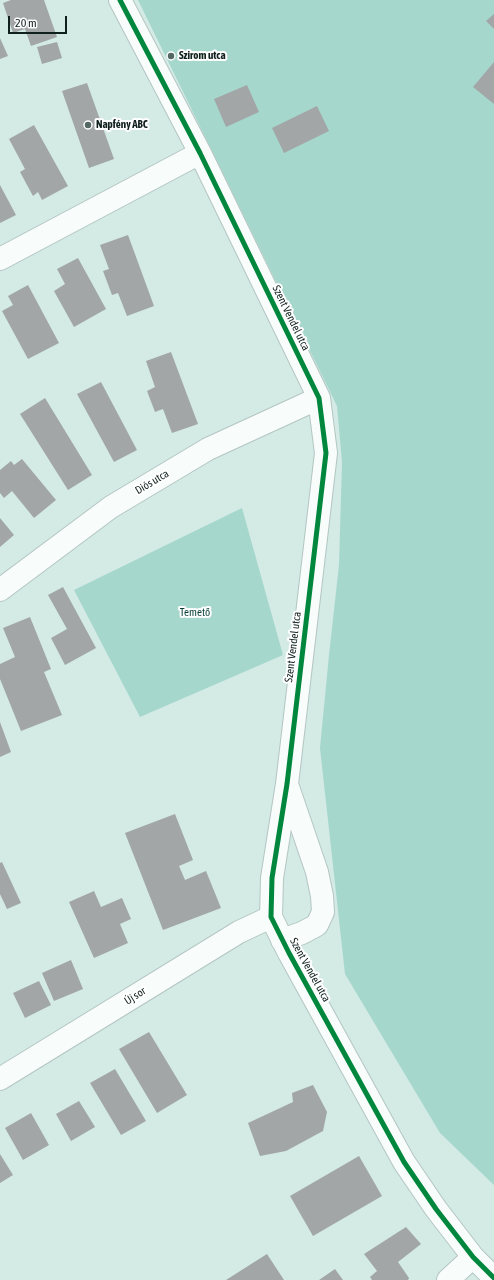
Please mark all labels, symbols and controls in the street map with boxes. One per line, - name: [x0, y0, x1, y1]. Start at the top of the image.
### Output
- scale bar: [10, 8, 69, 34]
- text: 20 m: [15, 16, 37, 30]
- place label: Szirom utca: [179, 49, 226, 63]
- marker: Szirom utca: [166, 51, 176, 61]
- place label: Napfény ABC: [96, 118, 148, 132]
- marker: Napfény ABC: [83, 120, 93, 130]
- street label: Szent Vendel utca: [269, 283, 313, 353]
- street label: Diós utca: [133, 467, 171, 497]
- park label: Temető: [180, 606, 210, 620]
- street label: Szent Vendel utca: [282, 611, 304, 683]
- street label: Szent Vendel utca: [287, 936, 333, 1004]
- street label: Új sor: [122, 984, 148, 1008]

